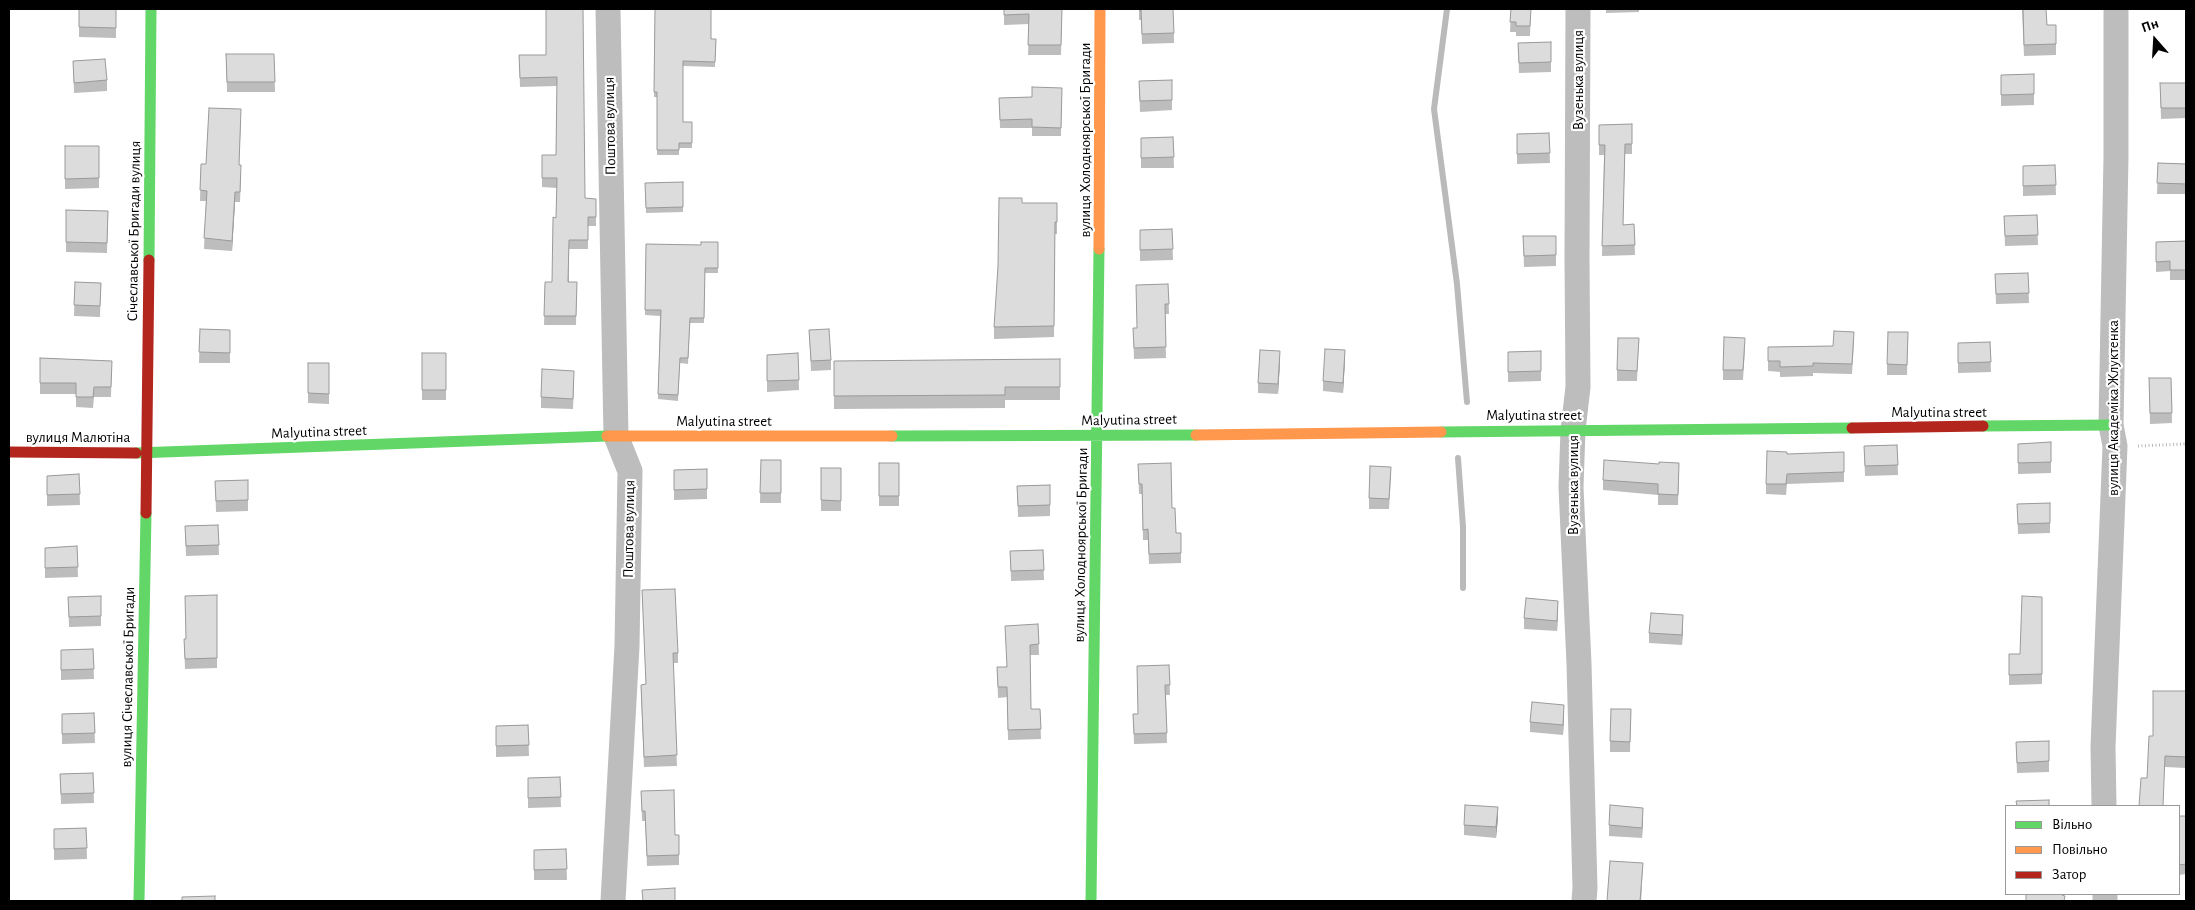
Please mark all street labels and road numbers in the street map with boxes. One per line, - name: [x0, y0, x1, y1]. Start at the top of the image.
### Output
- street label: Вузенька вулиця: [1569, 30, 1587, 130]
- street label: вулиця Холодноярської Бригади: [1076, 42, 1094, 238]
- street label: Поштова вулиця: [600, 77, 620, 175]
- street label: Січеславської Бригади вулиця: [123, 141, 145, 321]
- street label: вулиця Академіка Жлуктенка: [2104, 320, 2122, 496]
- street label: Malyutina street: [1891, 403, 1987, 421]
- street label: Malyutina street: [1486, 406, 1582, 424]
- street label: Malyutina street: [1081, 410, 1177, 430]
- street label: Malyutina street: [676, 412, 772, 430]
- street label: Malyutina street: [271, 421, 367, 443]
- street label: вулиця Малютіна: [26, 428, 130, 446]
- street label: Вузенька вулиця: [1564, 435, 1582, 535]
- street label: вулиця Холодноярської Бригади: [1070, 447, 1092, 643]
- street label: Поштова вулиця: [619, 480, 639, 578]
- street label: вулиця Січеславської Бригади: [117, 587, 139, 767]

